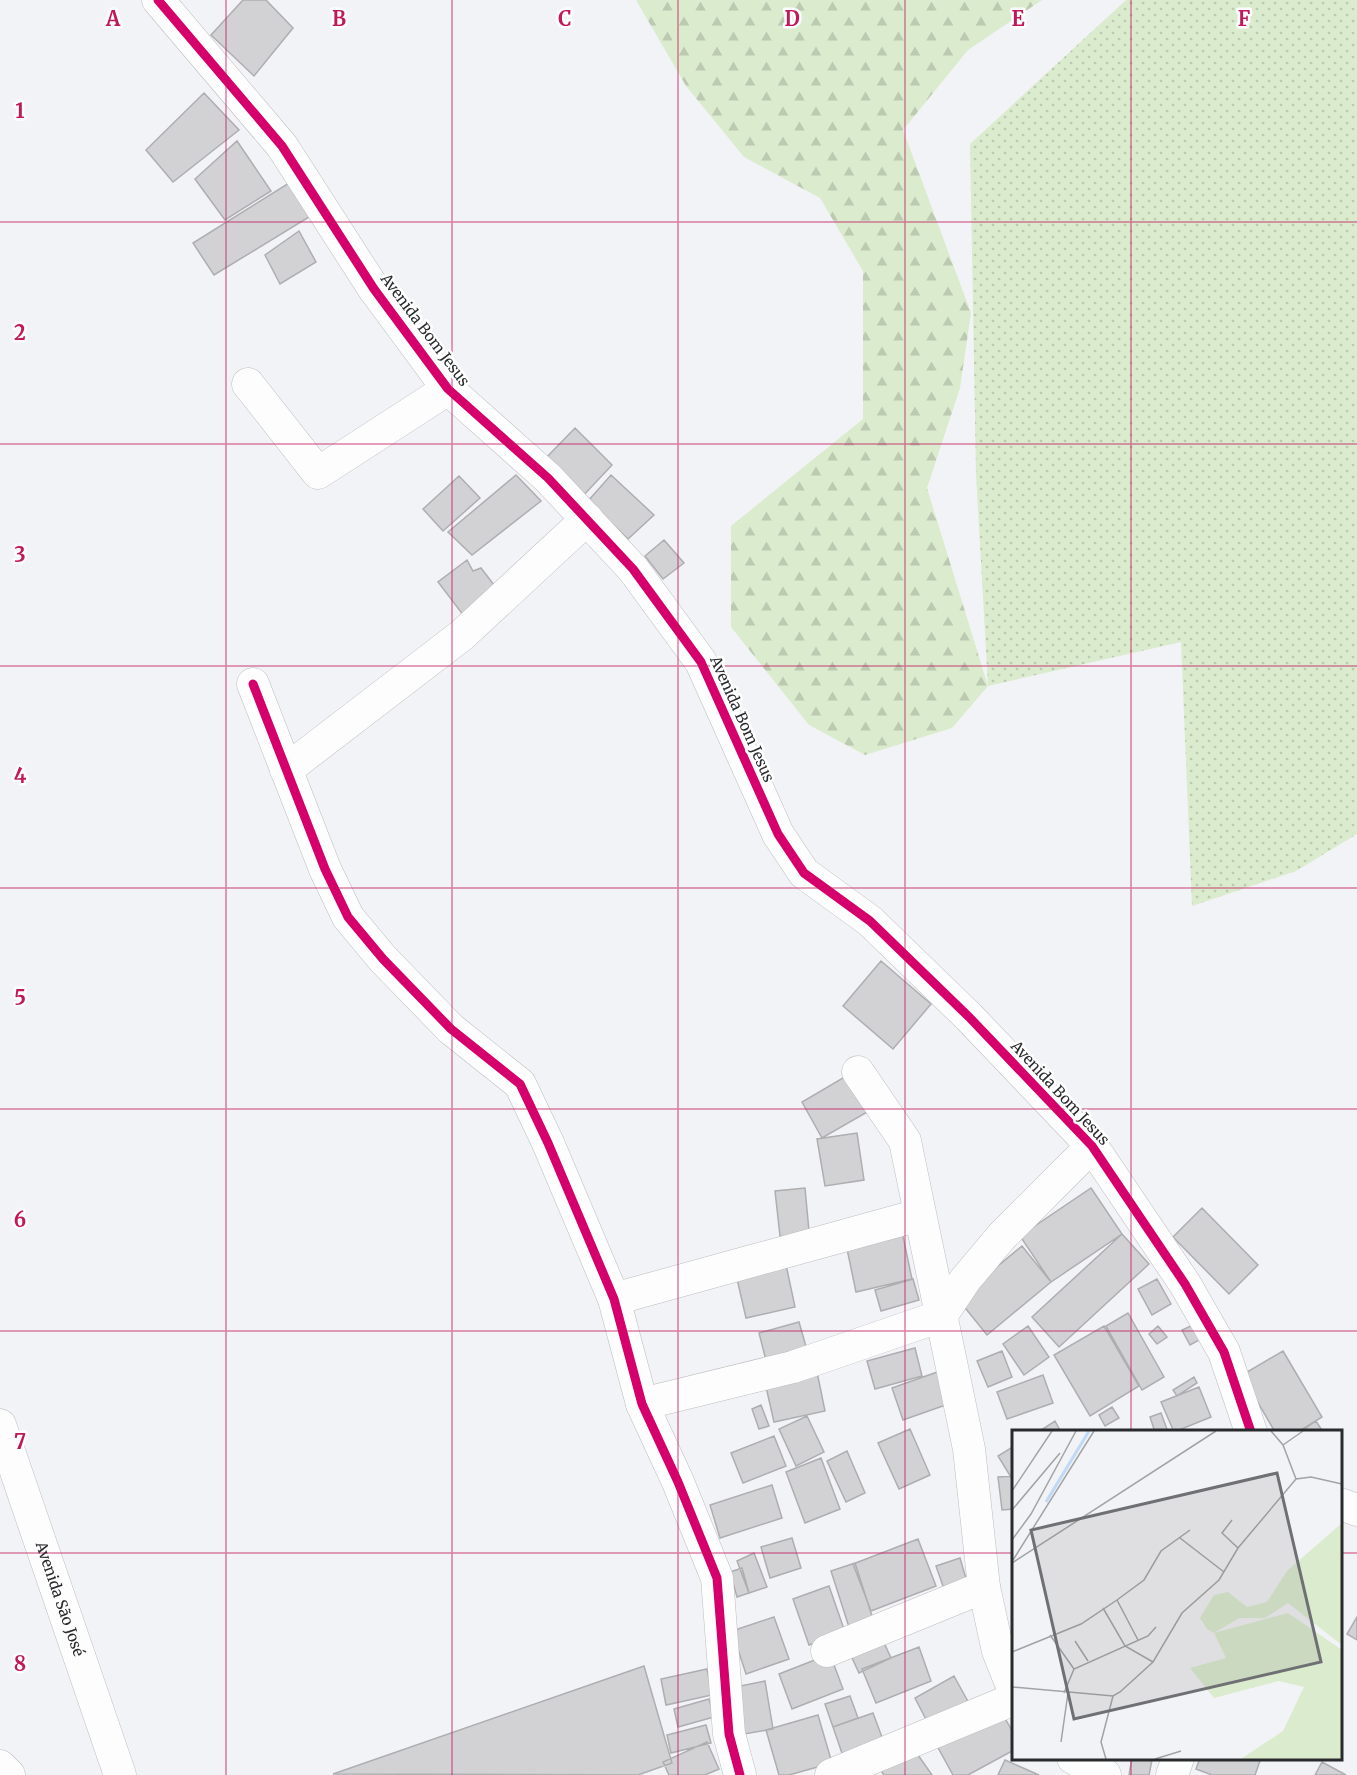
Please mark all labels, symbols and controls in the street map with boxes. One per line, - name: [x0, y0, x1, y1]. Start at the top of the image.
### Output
- text: A: [105, 6, 121, 31]
- text: B: [332, 6, 346, 31]
- text: C: [558, 6, 572, 31]
- text: D: [784, 6, 800, 31]
- text: E: [1011, 6, 1025, 31]
- text: F: [1238, 6, 1251, 31]
- text: 1: [15, 98, 25, 123]
- street label: Avenida Bom Jesus: [376, 269, 474, 390]
- text: 2: [14, 320, 26, 345]
- text: 3: [14, 542, 26, 567]
- street label: Avenida Bom Jesus: [706, 652, 779, 785]
- text: 4: [14, 763, 27, 788]
- text: 5: [14, 985, 26, 1010]
- street label: Avenida Bom Jesus: [1006, 1036, 1114, 1149]
- text: 6: [14, 1207, 26, 1232]
- text: 7: [14, 1429, 26, 1454]
- inset map: [1012, 1430, 1342, 1760]
- street label: Avenida São José: [31, 1538, 89, 1659]
- text: 8: [14, 1651, 26, 1676]

